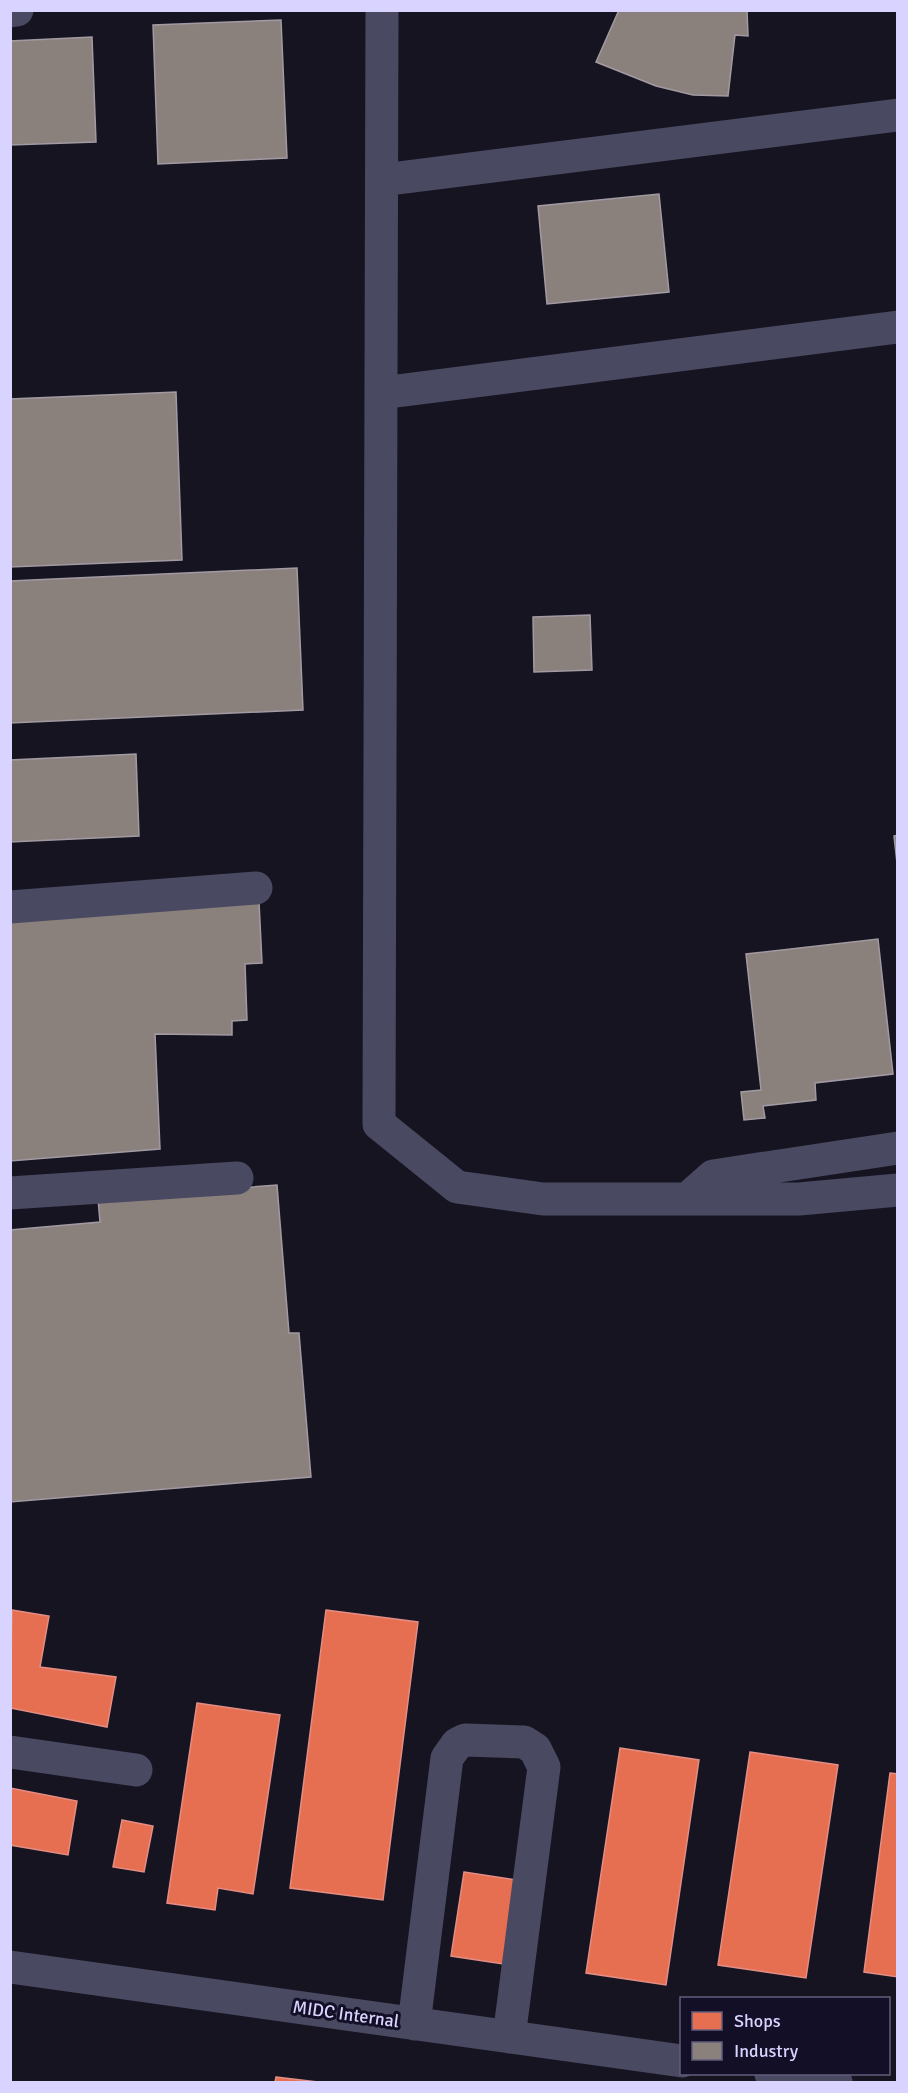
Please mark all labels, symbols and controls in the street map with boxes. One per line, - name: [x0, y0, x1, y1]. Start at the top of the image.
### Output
- street label: MIDC Internal: [291, 1996, 401, 2032]
- legend: [680, 1997, 890, 2075]
- text: Shops: [734, 2010, 781, 2032]
- text: Industry: [734, 2040, 799, 2062]

